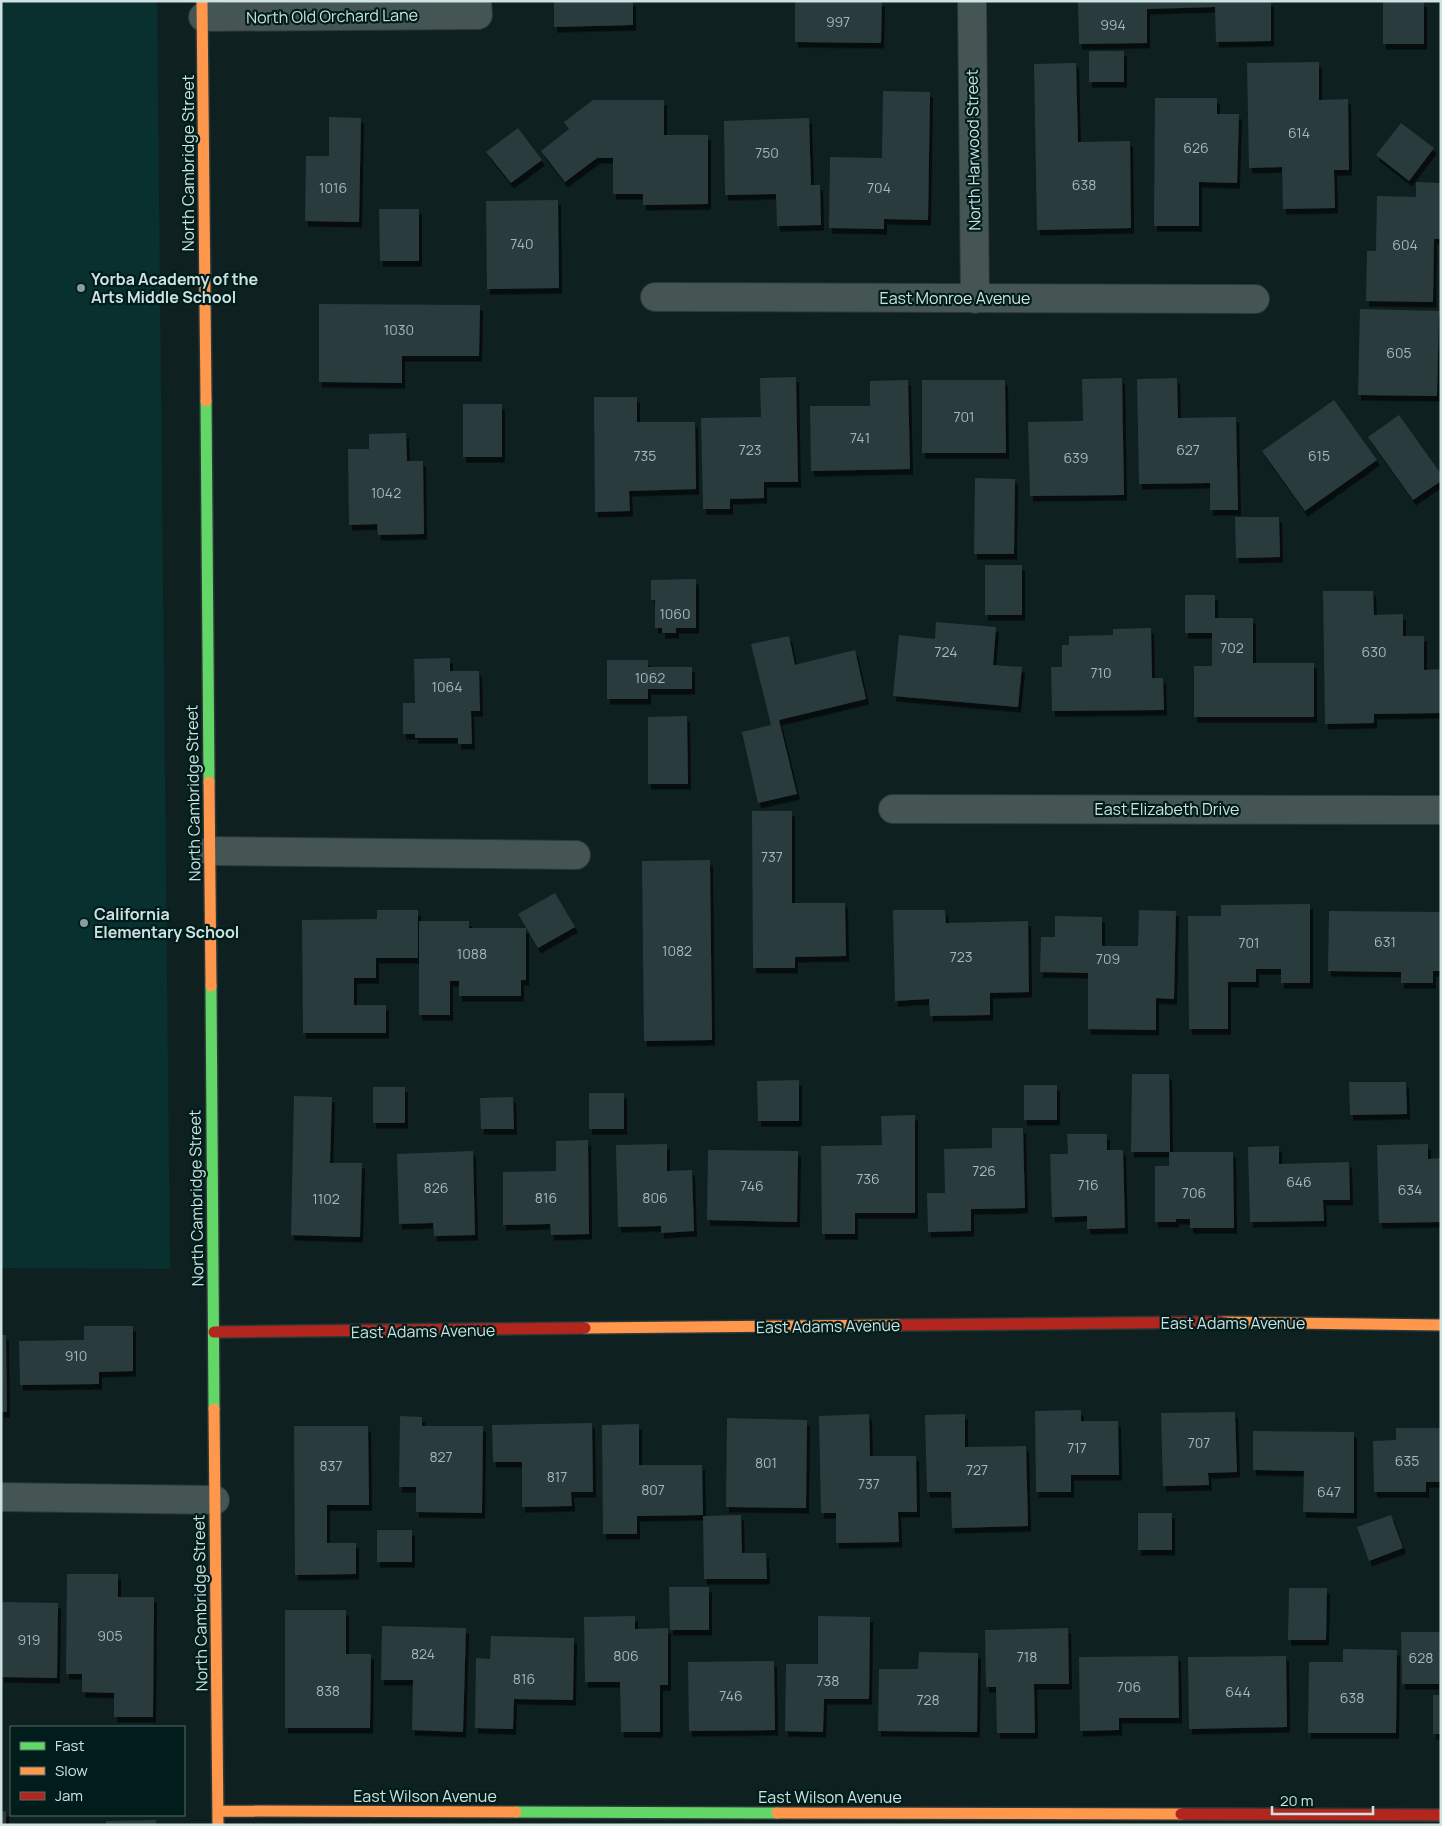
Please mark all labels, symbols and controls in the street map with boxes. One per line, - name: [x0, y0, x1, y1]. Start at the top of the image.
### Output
- street label: North Old Orchard Lane: [246, 4, 418, 28]
- house number: 997: [826, 12, 850, 31]
- house number: 994: [1100, 15, 1126, 34]
- street label: North Harwood Street: [961, 69, 985, 231]
- street label: North Cambridge Street: [177, 75, 199, 251]
- house number: 614: [1288, 123, 1310, 142]
- house number: 626: [1183, 138, 1209, 157]
- house number: 750: [755, 143, 779, 162]
- house number: 638: [1072, 175, 1096, 194]
- house number: 1016: [319, 178, 347, 197]
- house number: 704: [867, 178, 891, 197]
- house number: 740: [510, 234, 534, 253]
- house number: 604: [1392, 235, 1418, 254]
- place label: Yorba Academy of the Arts Middle School: [91, 268, 259, 308]
- marker: Yorba Academy of the Arts Middle School: [75, 282, 87, 294]
- street label: East Monroe Avenue: [880, 287, 1030, 309]
- house number: 1030: [384, 320, 414, 339]
- house number: 605: [1386, 343, 1412, 362]
- house number: 701: [953, 407, 975, 426]
- house number: 741: [850, 428, 870, 447]
- house number: 723: [739, 440, 761, 459]
- house number: 627: [1176, 440, 1200, 459]
- house number: 735: [634, 446, 656, 465]
- house number: 615: [1308, 446, 1330, 465]
- house number: 639: [1063, 448, 1089, 467]
- house number: 1042: [371, 483, 401, 502]
- house number: 1060: [659, 604, 691, 623]
- house number: 702: [1220, 638, 1244, 657]
- house number: 724: [935, 642, 957, 661]
- house number: 630: [1362, 642, 1386, 661]
- house number: 710: [1090, 663, 1112, 682]
- house number: 1062: [635, 668, 665, 687]
- house number: 1064: [432, 677, 462, 696]
- street label: North Cambridge Street: [180, 704, 206, 882]
- street label: East Elizabeth Drive: [1095, 798, 1239, 820]
- house number: 737: [761, 847, 783, 866]
- place label: California Elementary School: [94, 903, 239, 943]
- marker: California Elementary School: [78, 917, 90, 929]
- house number: 631: [1374, 932, 1396, 951]
- house number: 701: [1238, 933, 1260, 952]
- house number: 1082: [662, 941, 692, 960]
- house number: 1088: [457, 944, 487, 963]
- house number: 723: [950, 947, 972, 966]
- house number: 709: [1096, 949, 1120, 968]
- street label: North Cambridge Street: [183, 1109, 209, 1287]
- house number: 726: [972, 1161, 996, 1180]
- house number: 736: [856, 1169, 880, 1188]
- house number: 646: [1286, 1172, 1312, 1191]
- house number: 716: [1077, 1175, 1099, 1194]
- house number: 746: [740, 1176, 764, 1195]
- house number: 826: [424, 1178, 448, 1197]
- house number: 634: [1398, 1180, 1422, 1199]
- house number: 706: [1182, 1183, 1206, 1202]
- house number: 816: [535, 1188, 557, 1207]
- house number: 806: [642, 1188, 668, 1207]
- house number: 1102: [312, 1189, 340, 1208]
- street label: East Adams Avenue: [1161, 1312, 1305, 1334]
- street label: East Adams Avenue: [756, 1314, 900, 1338]
- street label: East Adams Avenue: [351, 1319, 495, 1343]
- house number: 910: [65, 1346, 87, 1365]
- house number: 707: [1188, 1433, 1210, 1452]
- house number: 717: [1067, 1438, 1087, 1457]
- house number: 827: [429, 1447, 453, 1466]
- house number: 635: [1395, 1451, 1419, 1470]
- house number: 801: [755, 1453, 777, 1472]
- house number: 837: [320, 1456, 342, 1475]
- house number: 727: [966, 1460, 988, 1479]
- house number: 817: [547, 1467, 567, 1486]
- house number: 737: [858, 1474, 880, 1493]
- house number: 807: [641, 1480, 665, 1499]
- house number: 647: [1317, 1482, 1341, 1501]
- street label: North Cambridge Street: [187, 1514, 213, 1692]
- house number: 905: [97, 1626, 123, 1645]
- house number: 919: [18, 1630, 40, 1649]
- house number: 824: [411, 1644, 435, 1663]
- house number: 806: [613, 1646, 639, 1665]
- house number: 718: [1017, 1647, 1037, 1666]
- house number: 628: [1409, 1648, 1433, 1667]
- house number: 816: [513, 1669, 535, 1688]
- house number: 738: [817, 1671, 839, 1690]
- house number: 706: [1117, 1677, 1141, 1696]
- house number: 838: [316, 1681, 340, 1700]
- house number: 644: [1225, 1682, 1251, 1701]
- house number: 746: [719, 1686, 743, 1705]
- house number: 638: [1340, 1688, 1364, 1707]
- house number: 728: [916, 1690, 940, 1709]
- legend: [10, 1726, 185, 1816]
- text: Fast: [55, 1735, 84, 1756]
- text: Slow: [55, 1760, 88, 1781]
- scale bar: [1272, 1784, 1373, 1816]
- text: Jam: [55, 1785, 83, 1806]
- street label: East Wilson Avenue: [353, 1785, 497, 1807]
- street label: East Wilson Avenue: [758, 1786, 902, 1808]
- text: 20 m: [1280, 1790, 1313, 1811]

